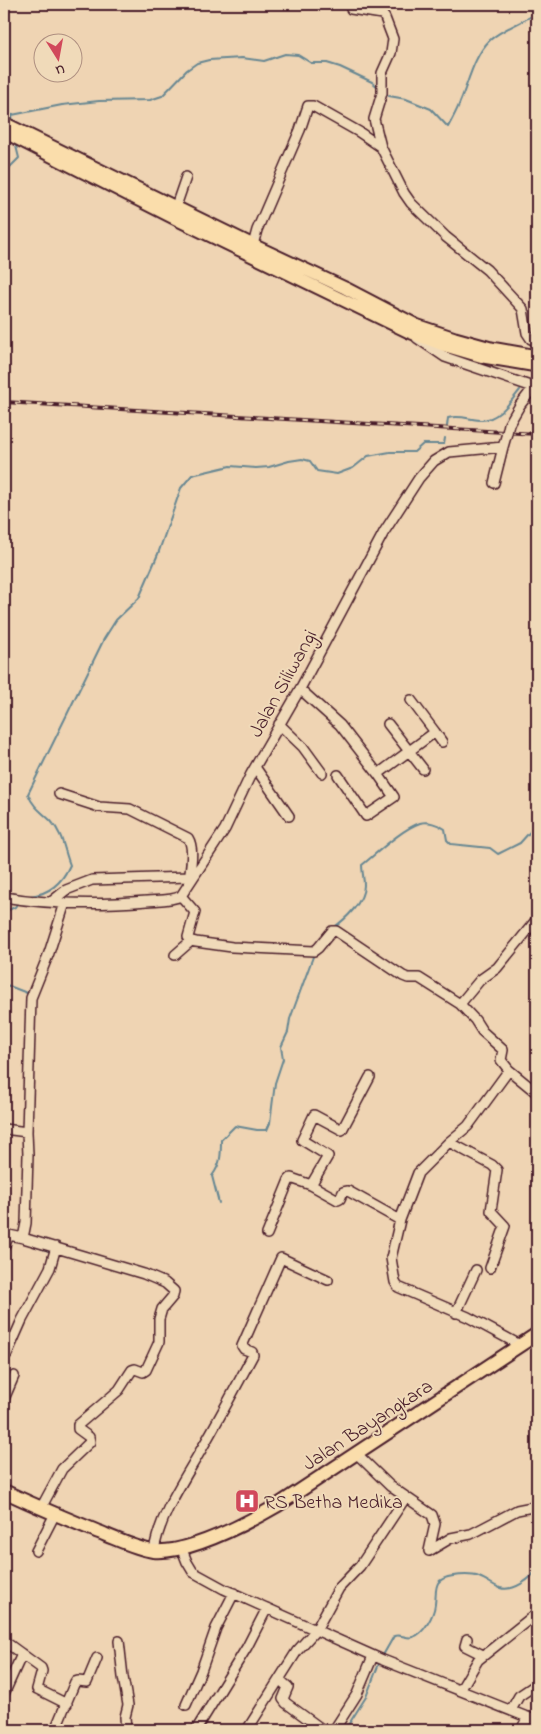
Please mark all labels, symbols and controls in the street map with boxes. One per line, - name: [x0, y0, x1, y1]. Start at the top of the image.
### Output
- north arrow: [32, 32, 82, 82]
- text: U: [54, 58, 67, 80]
- street label: Jalan Siliwangi: [243, 625, 327, 744]
- street label: Jalan Bayangkara: [297, 1373, 440, 1480]
- hospital icon: RS Betha Medika: [234, 1488, 260, 1514]
- place label: RS Betha Medika: [264, 1489, 403, 1518]

